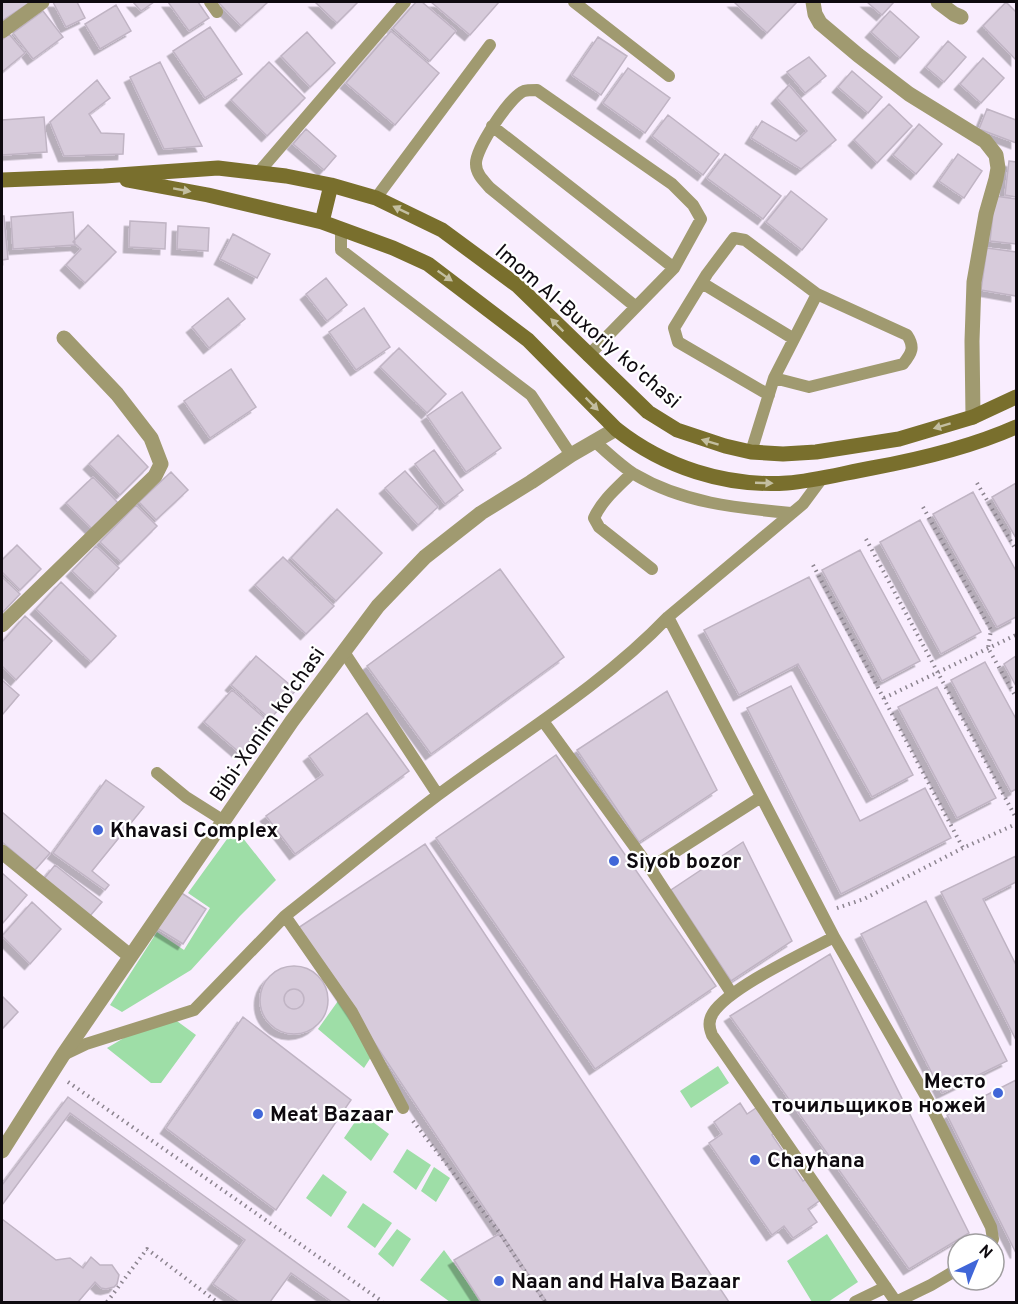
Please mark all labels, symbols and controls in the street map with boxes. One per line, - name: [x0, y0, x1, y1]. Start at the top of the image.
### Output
- one-way arrow: [172, 186, 191, 195]
- one-way arrow: [392, 206, 410, 216]
- street label: Imom Al-Buxoriy ko'chasi: [488, 239, 686, 415]
- one-way arrow: [437, 270, 453, 282]
- one-way arrow: [550, 318, 565, 332]
- one-way arrow: [584, 397, 598, 411]
- one-way arrow: [933, 422, 951, 431]
- one-way arrow: [701, 437, 719, 446]
- one-way arrow: [754, 478, 773, 488]
- street label: Bibi-Xonim ko'chasi: [205, 642, 332, 808]
- place label: Khavasi Complex: [110, 818, 278, 845]
- marker: Khavasi Complex: [91, 823, 105, 837]
- place label: Siyob bozor: [626, 849, 742, 876]
- marker: Siyob bozor: [607, 854, 621, 868]
- place label: Место точильщиков ножей: [772, 1069, 986, 1120]
- marker: Место точильщиков ножей: [991, 1086, 1005, 1100]
- place label: Meat Bazaar: [270, 1102, 394, 1129]
- marker: Meat Bazaar: [251, 1107, 265, 1121]
- place label: Chayhana: [767, 1148, 865, 1175]
- marker: Chayhana: [748, 1153, 762, 1167]
- north arrow: [946, 1232, 1006, 1292]
- text: N: [974, 1241, 996, 1264]
- place label: Naan and Halva Bazaar: [511, 1269, 740, 1296]
- marker: Naan and Halva Bazaar: [492, 1274, 506, 1288]

